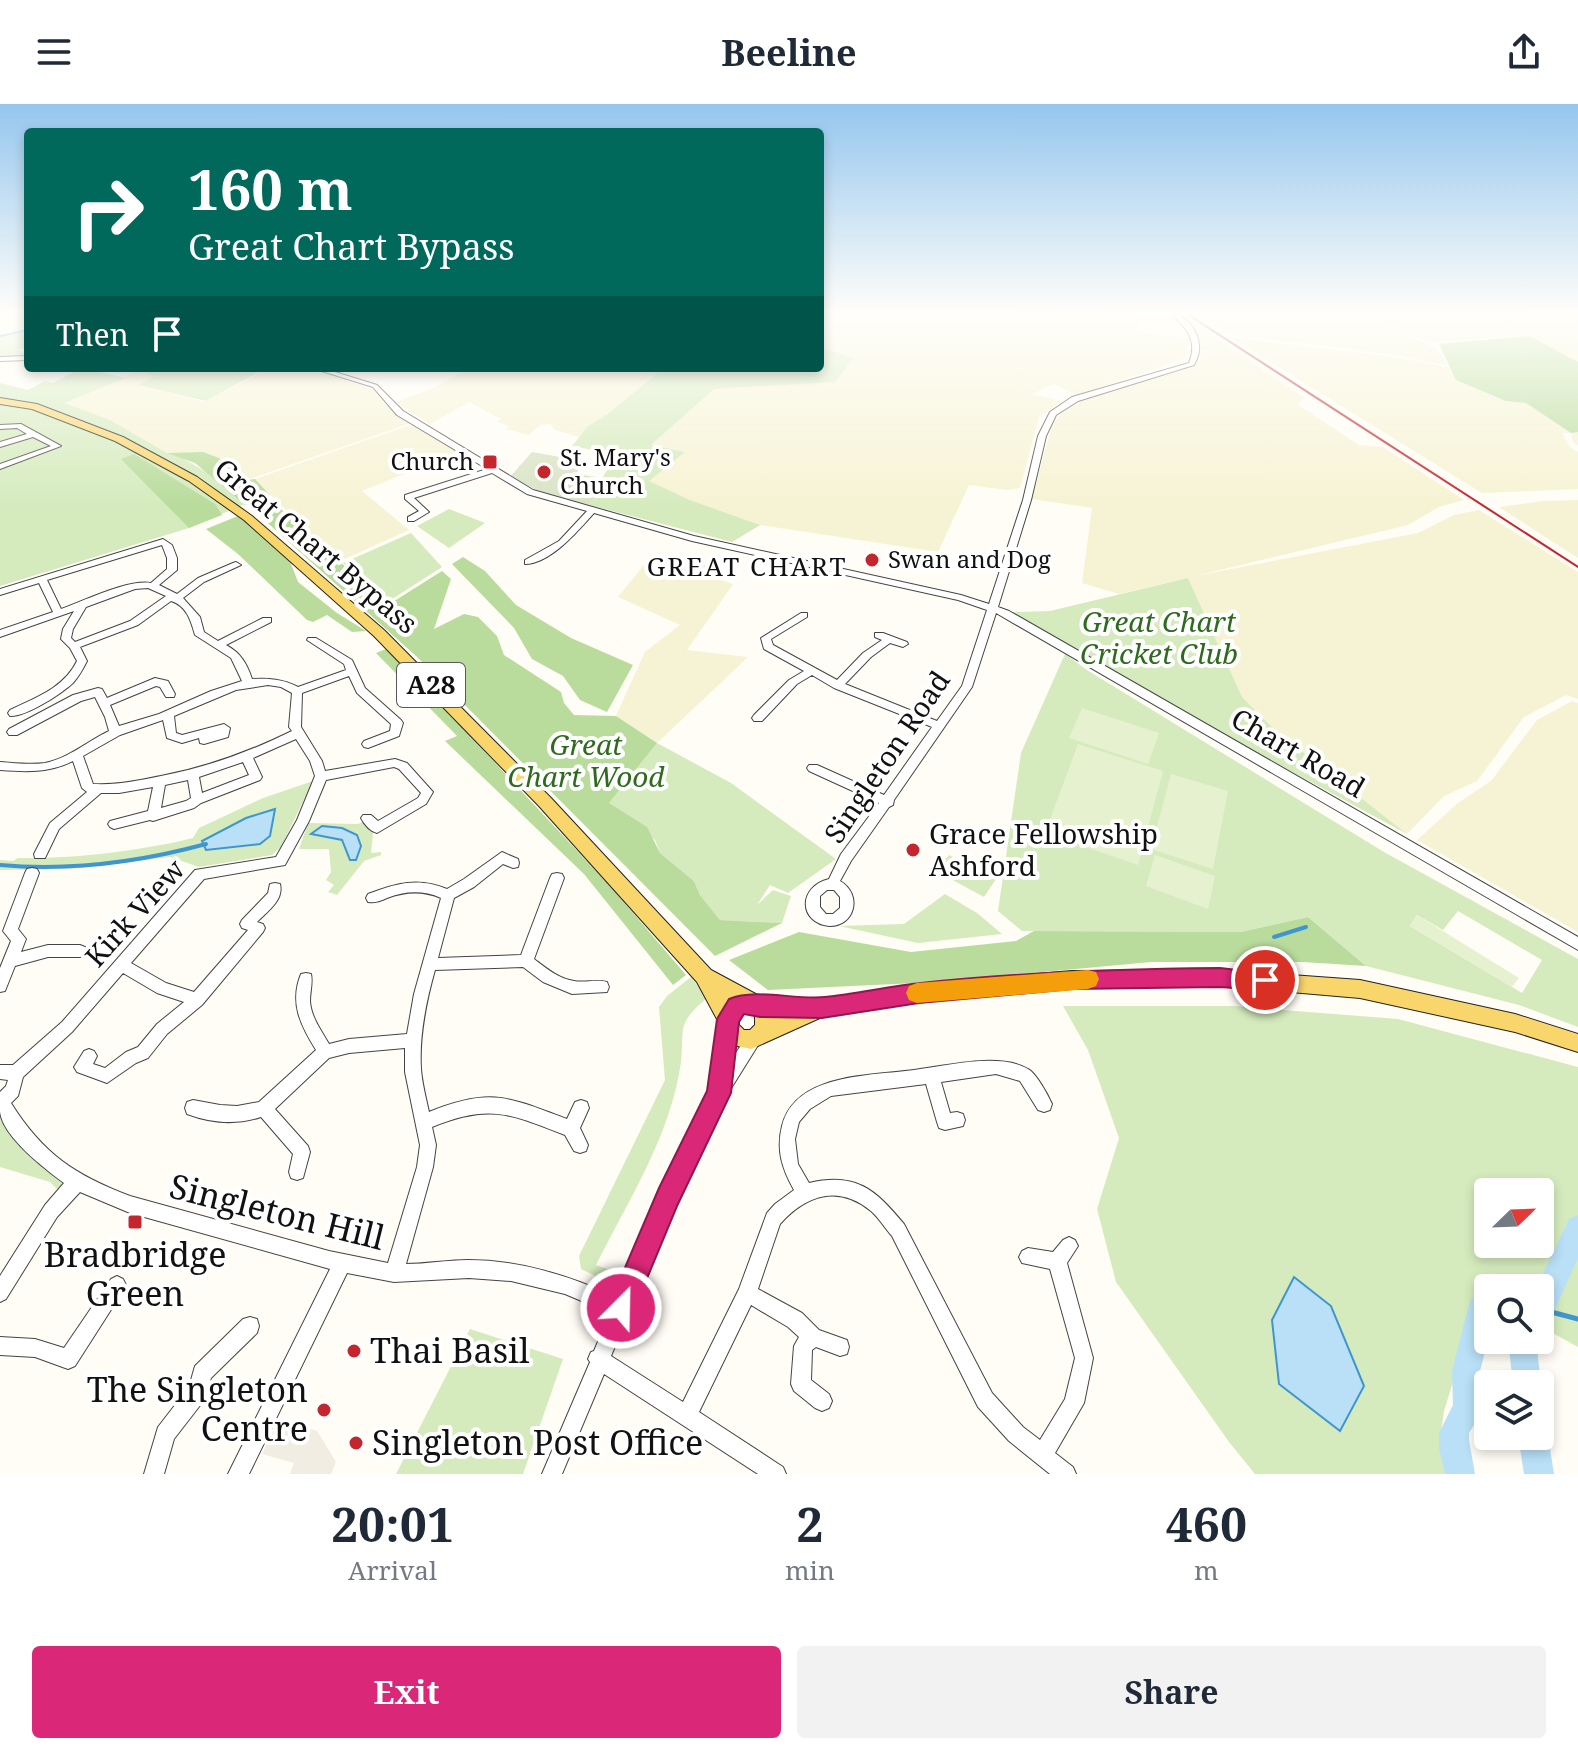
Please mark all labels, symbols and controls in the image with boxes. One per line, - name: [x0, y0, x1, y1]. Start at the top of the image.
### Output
- text: Beeline: [721, 28, 857, 77]
- icon: menu: [32, 30, 76, 74]
- icon: share: [1502, 30, 1546, 74]
- text: 160 m: [188, 150, 353, 226]
- icon: right: [56, 160, 160, 264]
- text: Great Chart Bypass: [188, 222, 514, 271]
- icon: arrive: [145, 312, 189, 356]
- text: Then: [56, 314, 129, 355]
- place label: St. Mary's Church: [560, 440, 671, 501]
- place label: Church: [390, 444, 474, 477]
- street label: Great Chart Bypass: [207, 449, 426, 641]
- marker: Church: [481, 453, 499, 471]
- marker: St. Mary's Church: [535, 463, 553, 481]
- place label: Swan and Dog: [888, 542, 1051, 575]
- district label: GREAT CHART: [647, 548, 847, 584]
- marker: Swan and Dog: [863, 551, 881, 569]
- park label: Great Chart Cricket Club: [1080, 602, 1238, 672]
- road number: A28: [397, 663, 465, 707]
- street label: Singleton Road: [815, 663, 958, 850]
- street label: Chart Road: [1225, 699, 1372, 806]
- park label: Great Chart Wood: [507, 725, 665, 795]
- place label: Grace Fellowship Ashford: [929, 814, 1158, 884]
- marker: Grace Fellowship Ashford: [904, 841, 922, 859]
- street label: Kirk View: [76, 850, 193, 974]
- pin: [1231, 946, 1299, 1014]
- icon: arrive: [1243, 958, 1287, 1002]
- street label: Singleton Hill: [165, 1162, 390, 1260]
- north arrow: [1474, 1178, 1554, 1258]
- map controls: [1474, 1178, 1554, 1450]
- marker: Bradbridge Green: [126, 1213, 144, 1231]
- place label: Bradbridge Green: [44, 1231, 226, 1316]
- position arrow: [579, 1266, 663, 1350]
- button: search: [1474, 1274, 1554, 1354]
- place label: Thai Basil: [370, 1327, 530, 1373]
- marker: Thai Basil: [345, 1342, 363, 1360]
- place label: The Singleton Centre: [87, 1366, 308, 1451]
- button: layers: [1474, 1370, 1554, 1450]
- marker: The Singleton Centre: [315, 1401, 333, 1419]
- place label: Singleton Post Office: [372, 1419, 703, 1465]
- marker: Singleton Post Office: [347, 1434, 365, 1452]
- text: 20:01: [331, 1491, 454, 1556]
- text: 2: [796, 1491, 823, 1556]
- text: 460: [1166, 1491, 1247, 1556]
- text: Arrival: [348, 1552, 437, 1588]
- text: min: [785, 1552, 835, 1588]
- text: m: [1194, 1552, 1219, 1588]
- button: Exit: [32, 1646, 781, 1738]
- button: Share: [797, 1646, 1546, 1738]

